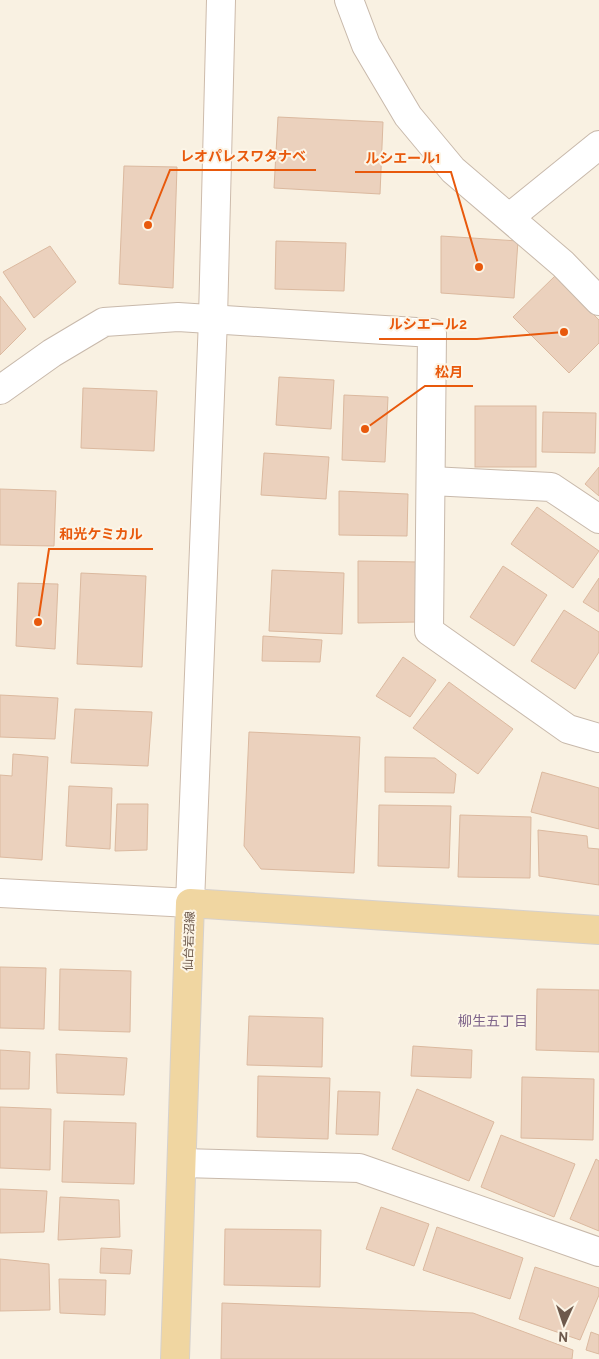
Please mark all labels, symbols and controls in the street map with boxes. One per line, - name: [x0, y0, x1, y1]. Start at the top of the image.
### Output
- callout: レオパレスワタナベ: [170, 141, 316, 170]
- callout: ルシエール1: [355, 143, 451, 172]
- text: レオパレスワタナベ: [180, 149, 306, 166]
- text: ルシエール1: [365, 151, 441, 168]
- callout: ルシエール2: [379, 310, 477, 339]
- text: ルシエール2: [389, 317, 467, 334]
- callout: 松月: [425, 357, 473, 386]
- text: 松月: [435, 365, 463, 382]
- callout: 和光ケミカル: [49, 520, 153, 549]
- text: 和光ケミカル: [59, 527, 143, 544]
- street label: 仙台岩沼線: [181, 911, 199, 971]
- district label: 柳生五丁目: [458, 1013, 528, 1031]
- north arrow: [539, 1299, 589, 1349]
- text: N: [558, 1327, 569, 1344]

